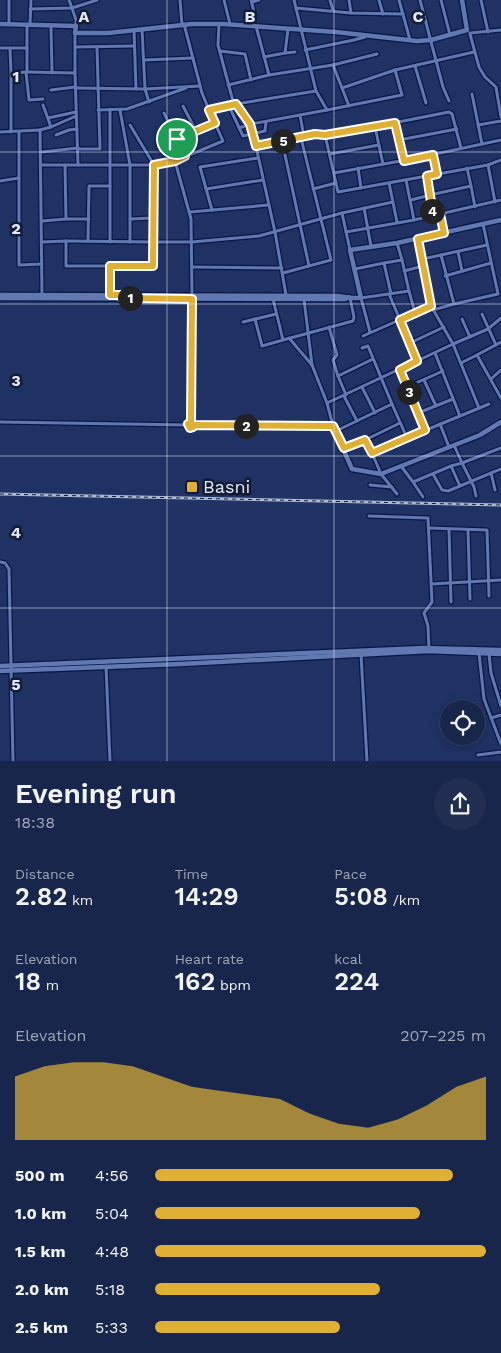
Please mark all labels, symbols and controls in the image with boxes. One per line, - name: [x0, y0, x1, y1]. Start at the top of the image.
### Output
- text: A: [79, 7, 90, 26]
- text: B: [245, 7, 256, 26]
- text: C: [413, 7, 424, 26]
- text: 1: [13, 67, 19, 86]
- pin: [156, 118, 198, 160]
- icon: arrive: [163, 125, 191, 153]
- pin: 5: [270, 128, 296, 154]
- text: 5: [279, 133, 288, 149]
- pin: 4: [420, 198, 444, 224]
- text: 4: [428, 203, 437, 219]
- text: 2: [11, 219, 21, 238]
- pin: 1: [118, 286, 142, 310]
- text: 1: [127, 290, 134, 306]
- text: 3: [11, 371, 21, 390]
- pin: 3: [396, 380, 422, 404]
- text: 3: [405, 384, 414, 400]
- pin: 2: [234, 414, 258, 438]
- text: 2: [242, 418, 251, 434]
- place label: Basni: [203, 476, 250, 497]
- marker: Basni: [185, 480, 199, 494]
- text: 4: [11, 523, 21, 542]
- text: 5: [11, 675, 21, 694]
- map controls: [440, 700, 485, 745]
- button: locate: [440, 700, 485, 745]
- text: Evening run: [15, 777, 176, 810]
- button: share: [434, 778, 486, 830]
- text: 18:38: [15, 813, 55, 832]
- text: Distance: [15, 866, 75, 882]
- text: Time: [175, 866, 208, 882]
- text: Pace: [334, 866, 367, 882]
- text: 2.82: [15, 882, 67, 911]
- text: 14:29: [175, 882, 239, 911]
- text: 5:08: [334, 882, 388, 911]
- text: km: [67, 892, 93, 908]
- text: /km: [388, 892, 420, 908]
- text: Elevation: [15, 951, 78, 967]
- text: Heart rate: [175, 951, 244, 967]
- text: kcal: [334, 951, 362, 967]
- text: 18: [15, 967, 41, 996]
- text: 162: [175, 967, 215, 996]
- text: 224: [334, 967, 379, 996]
- text: m: [41, 977, 59, 993]
- text: bpm: [215, 977, 251, 993]
- text: Elevation: [15, 1026, 86, 1045]
- text: 207–225 m: [400, 1026, 486, 1045]
- text: 500 m: [15, 1166, 65, 1185]
- text: 4:56: [95, 1166, 129, 1185]
- text: 1.0 km: [15, 1204, 66, 1223]
- text: 5:04: [95, 1204, 129, 1223]
- text: 1.5 km: [15, 1242, 65, 1261]
- text: 4:48: [95, 1242, 129, 1261]
- text: 2.0 km: [15, 1280, 69, 1299]
- text: 5:18: [95, 1280, 125, 1299]
- text: 2.5 km: [15, 1318, 68, 1337]
- text: 5:33: [95, 1318, 128, 1337]

